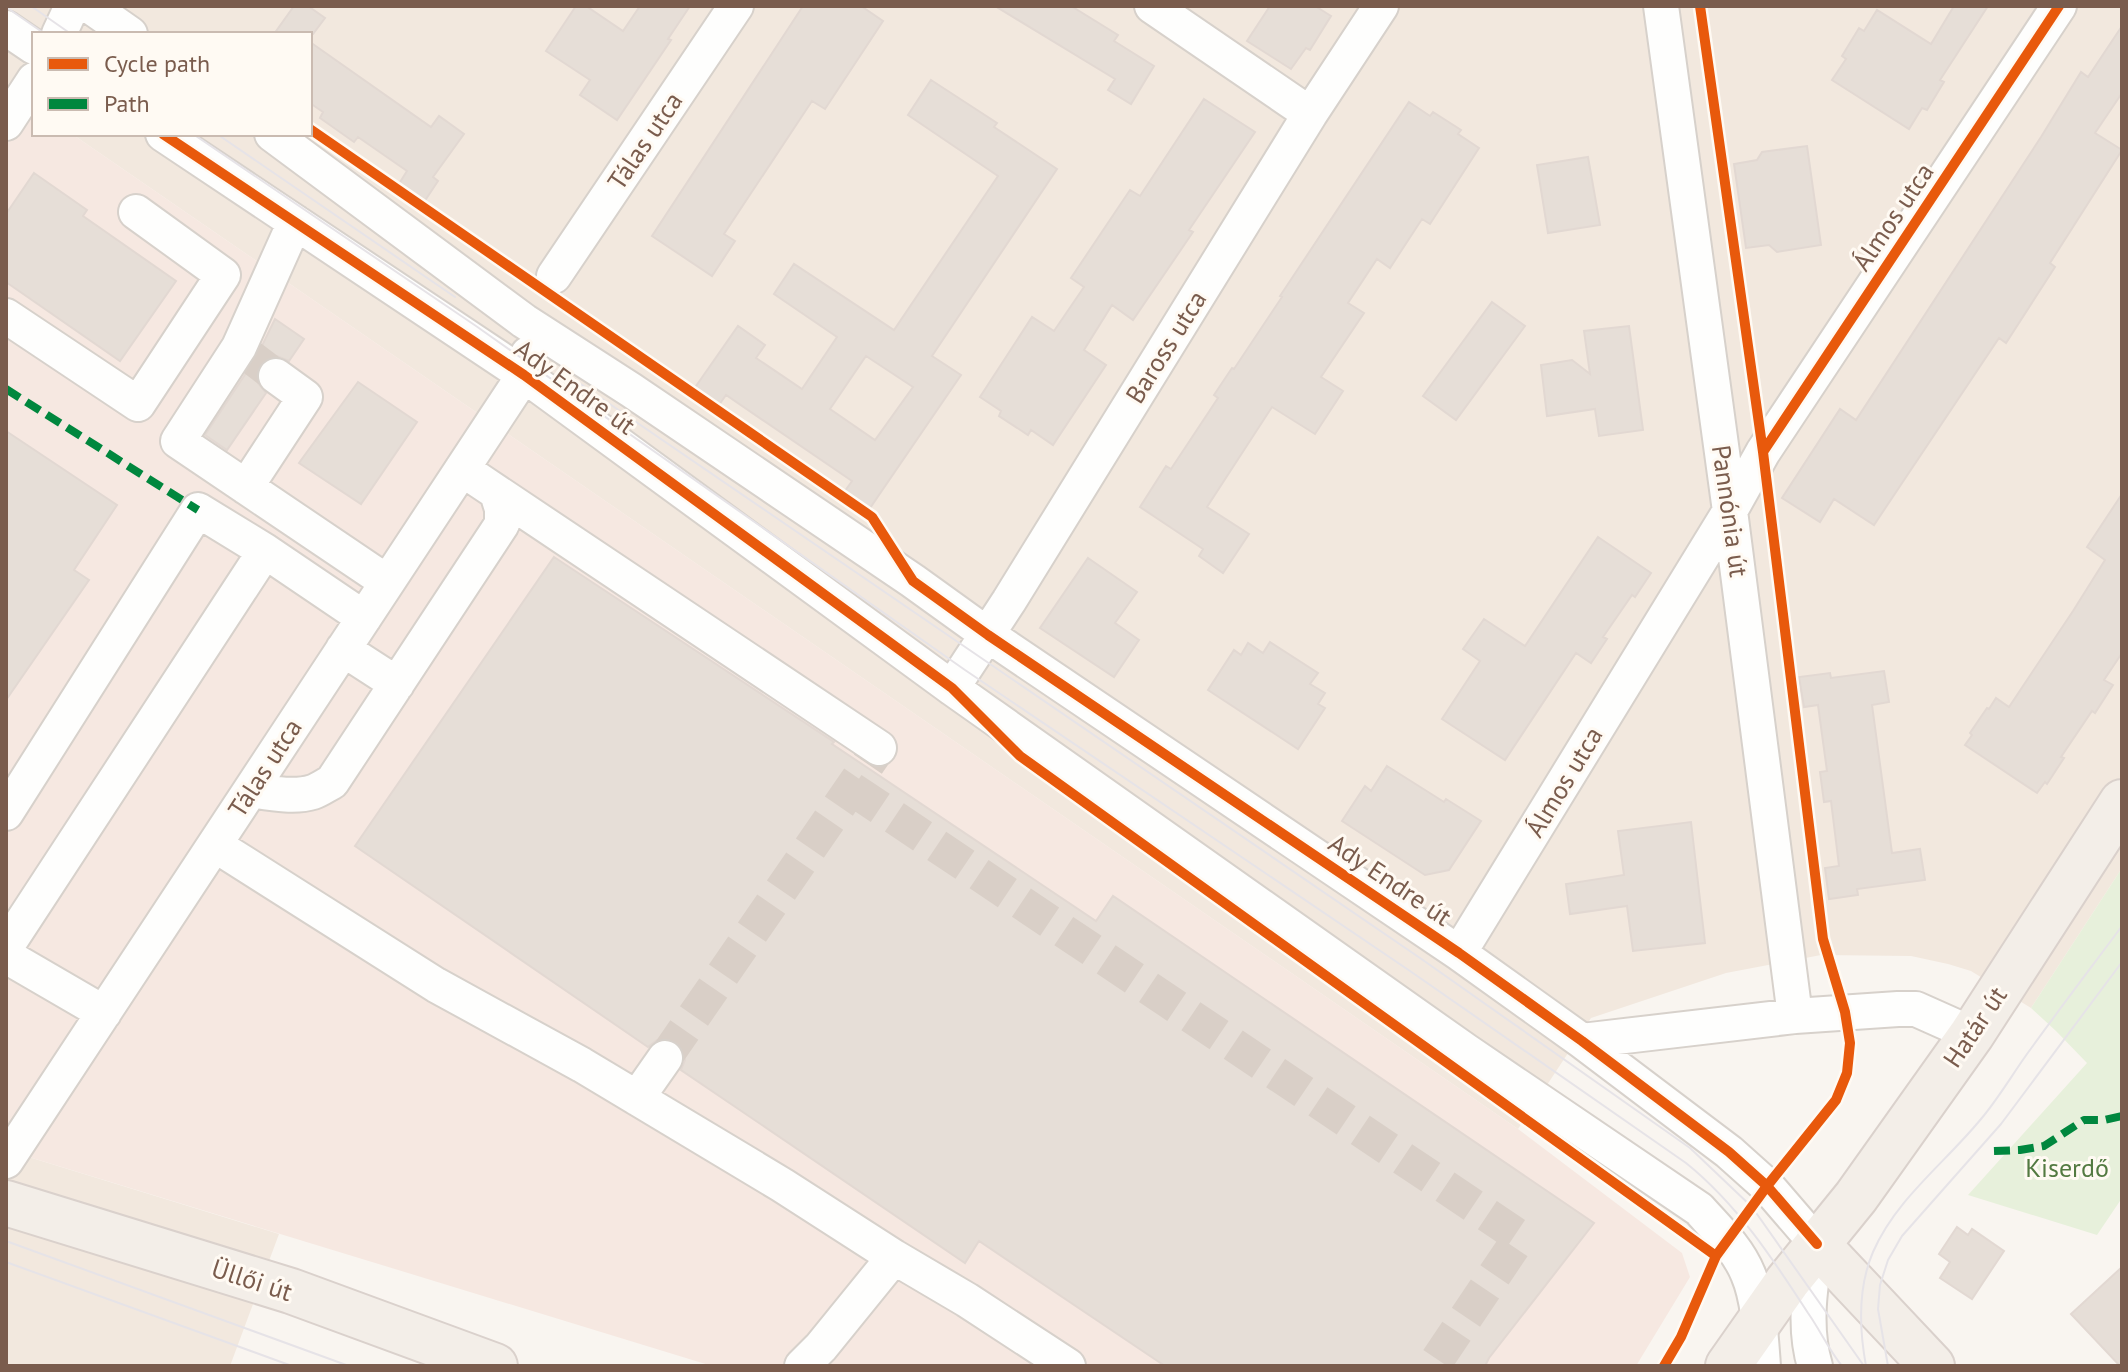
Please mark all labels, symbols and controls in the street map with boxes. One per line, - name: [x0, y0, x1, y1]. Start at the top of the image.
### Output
- legend: [32, 32, 312, 136]
- text: Cycle path: [104, 48, 210, 79]
- street label: Tálas utca: [600, 86, 689, 196]
- text: Path: [104, 88, 150, 119]
- street label: Álmos utca: [1845, 157, 1941, 277]
- street label: Baross utca: [1118, 284, 1213, 409]
- street label: Ady Endre út: [508, 332, 642, 442]
- street label: Pannónia út: [1705, 443, 1756, 579]
- street label: Tálas utca: [221, 712, 309, 823]
- street label: Álmos utca: [1518, 721, 1609, 843]
- street label: Ady Endre út: [1322, 826, 1458, 933]
- street label: Határ út: [1936, 980, 2014, 1074]
- park label: Kiserdő: [2025, 1151, 2109, 1184]
- street label: Üllői út: [208, 1251, 297, 1308]

